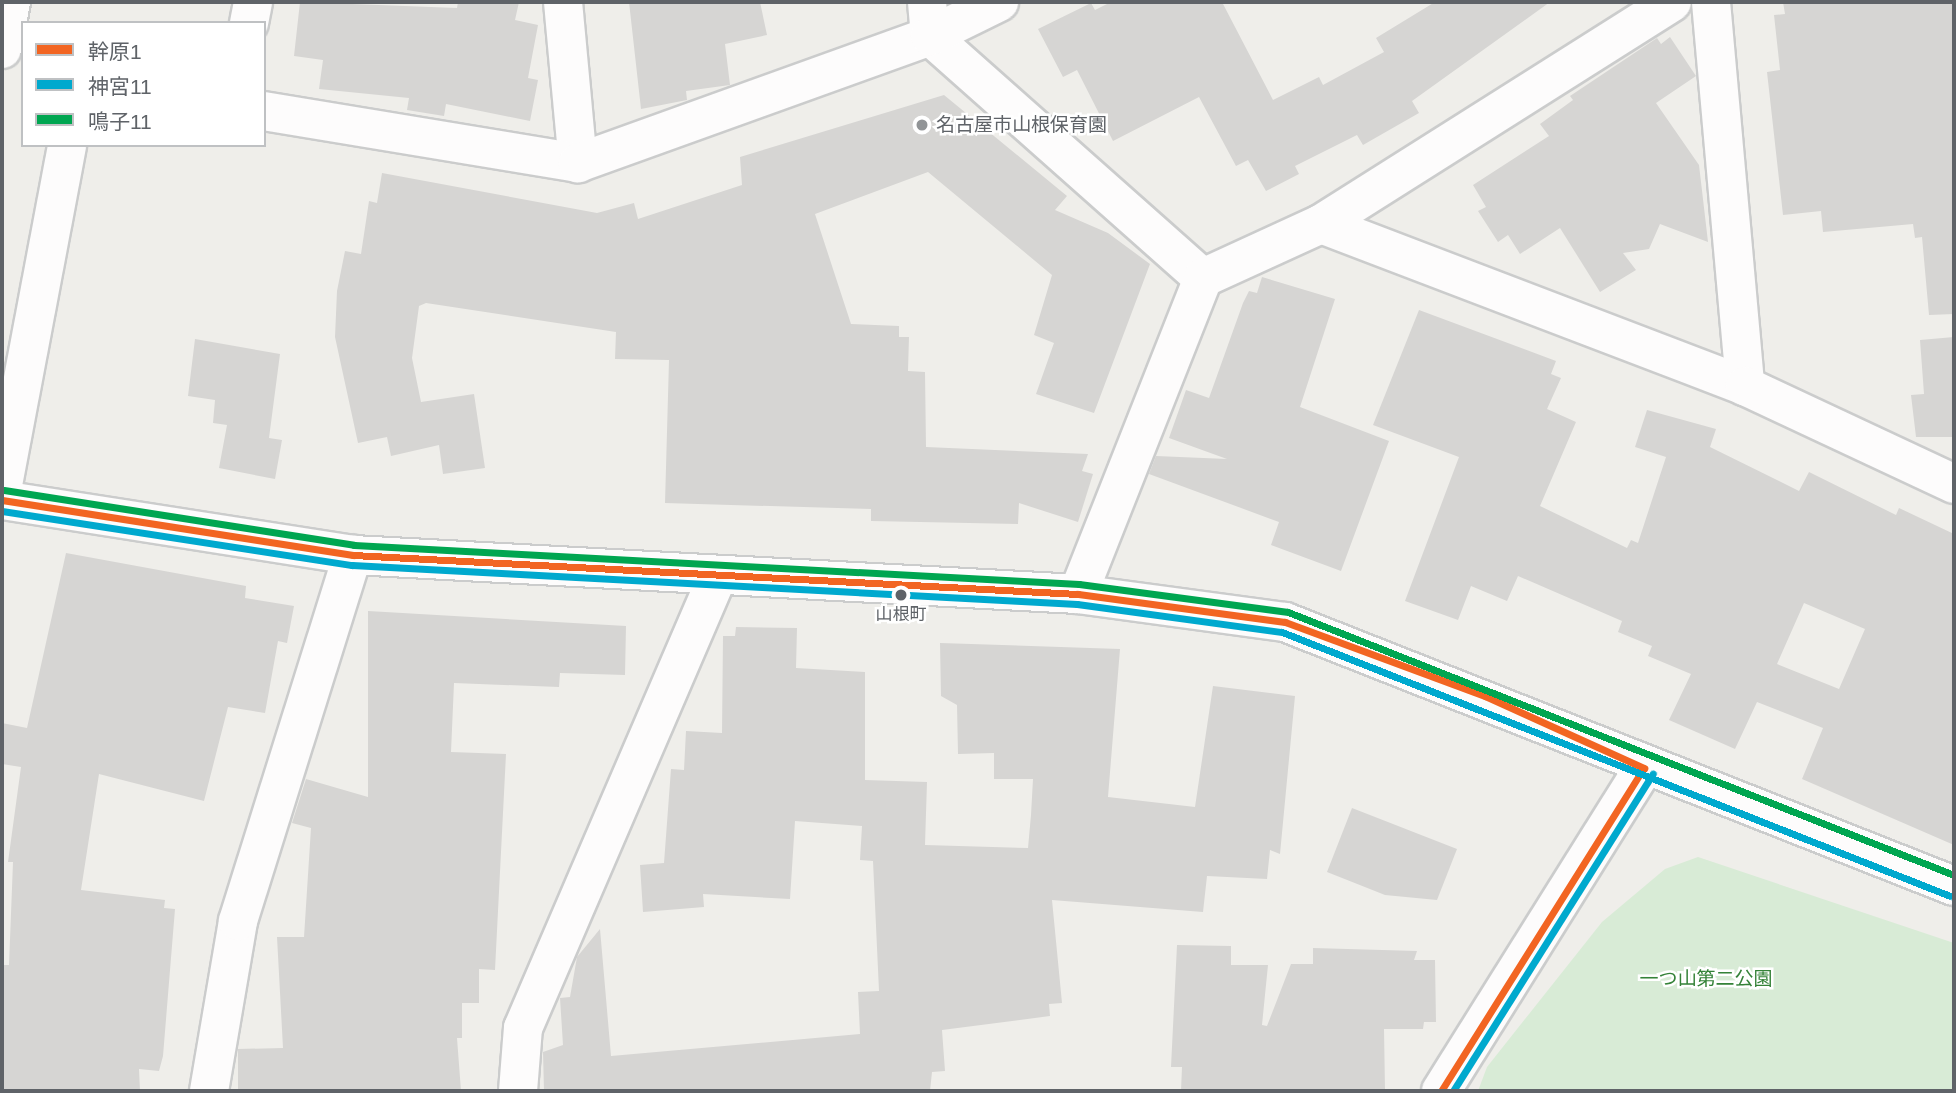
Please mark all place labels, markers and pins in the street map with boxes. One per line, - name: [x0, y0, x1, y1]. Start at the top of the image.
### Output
- place label: 名古屋市山根保育園: [936, 114, 1107, 136]
- marker: 名古屋市山根保育園: [914, 117, 930, 133]
- marker: 山根町: [894, 588, 908, 602]
- place label: 山根町: [876, 605, 926, 625]

